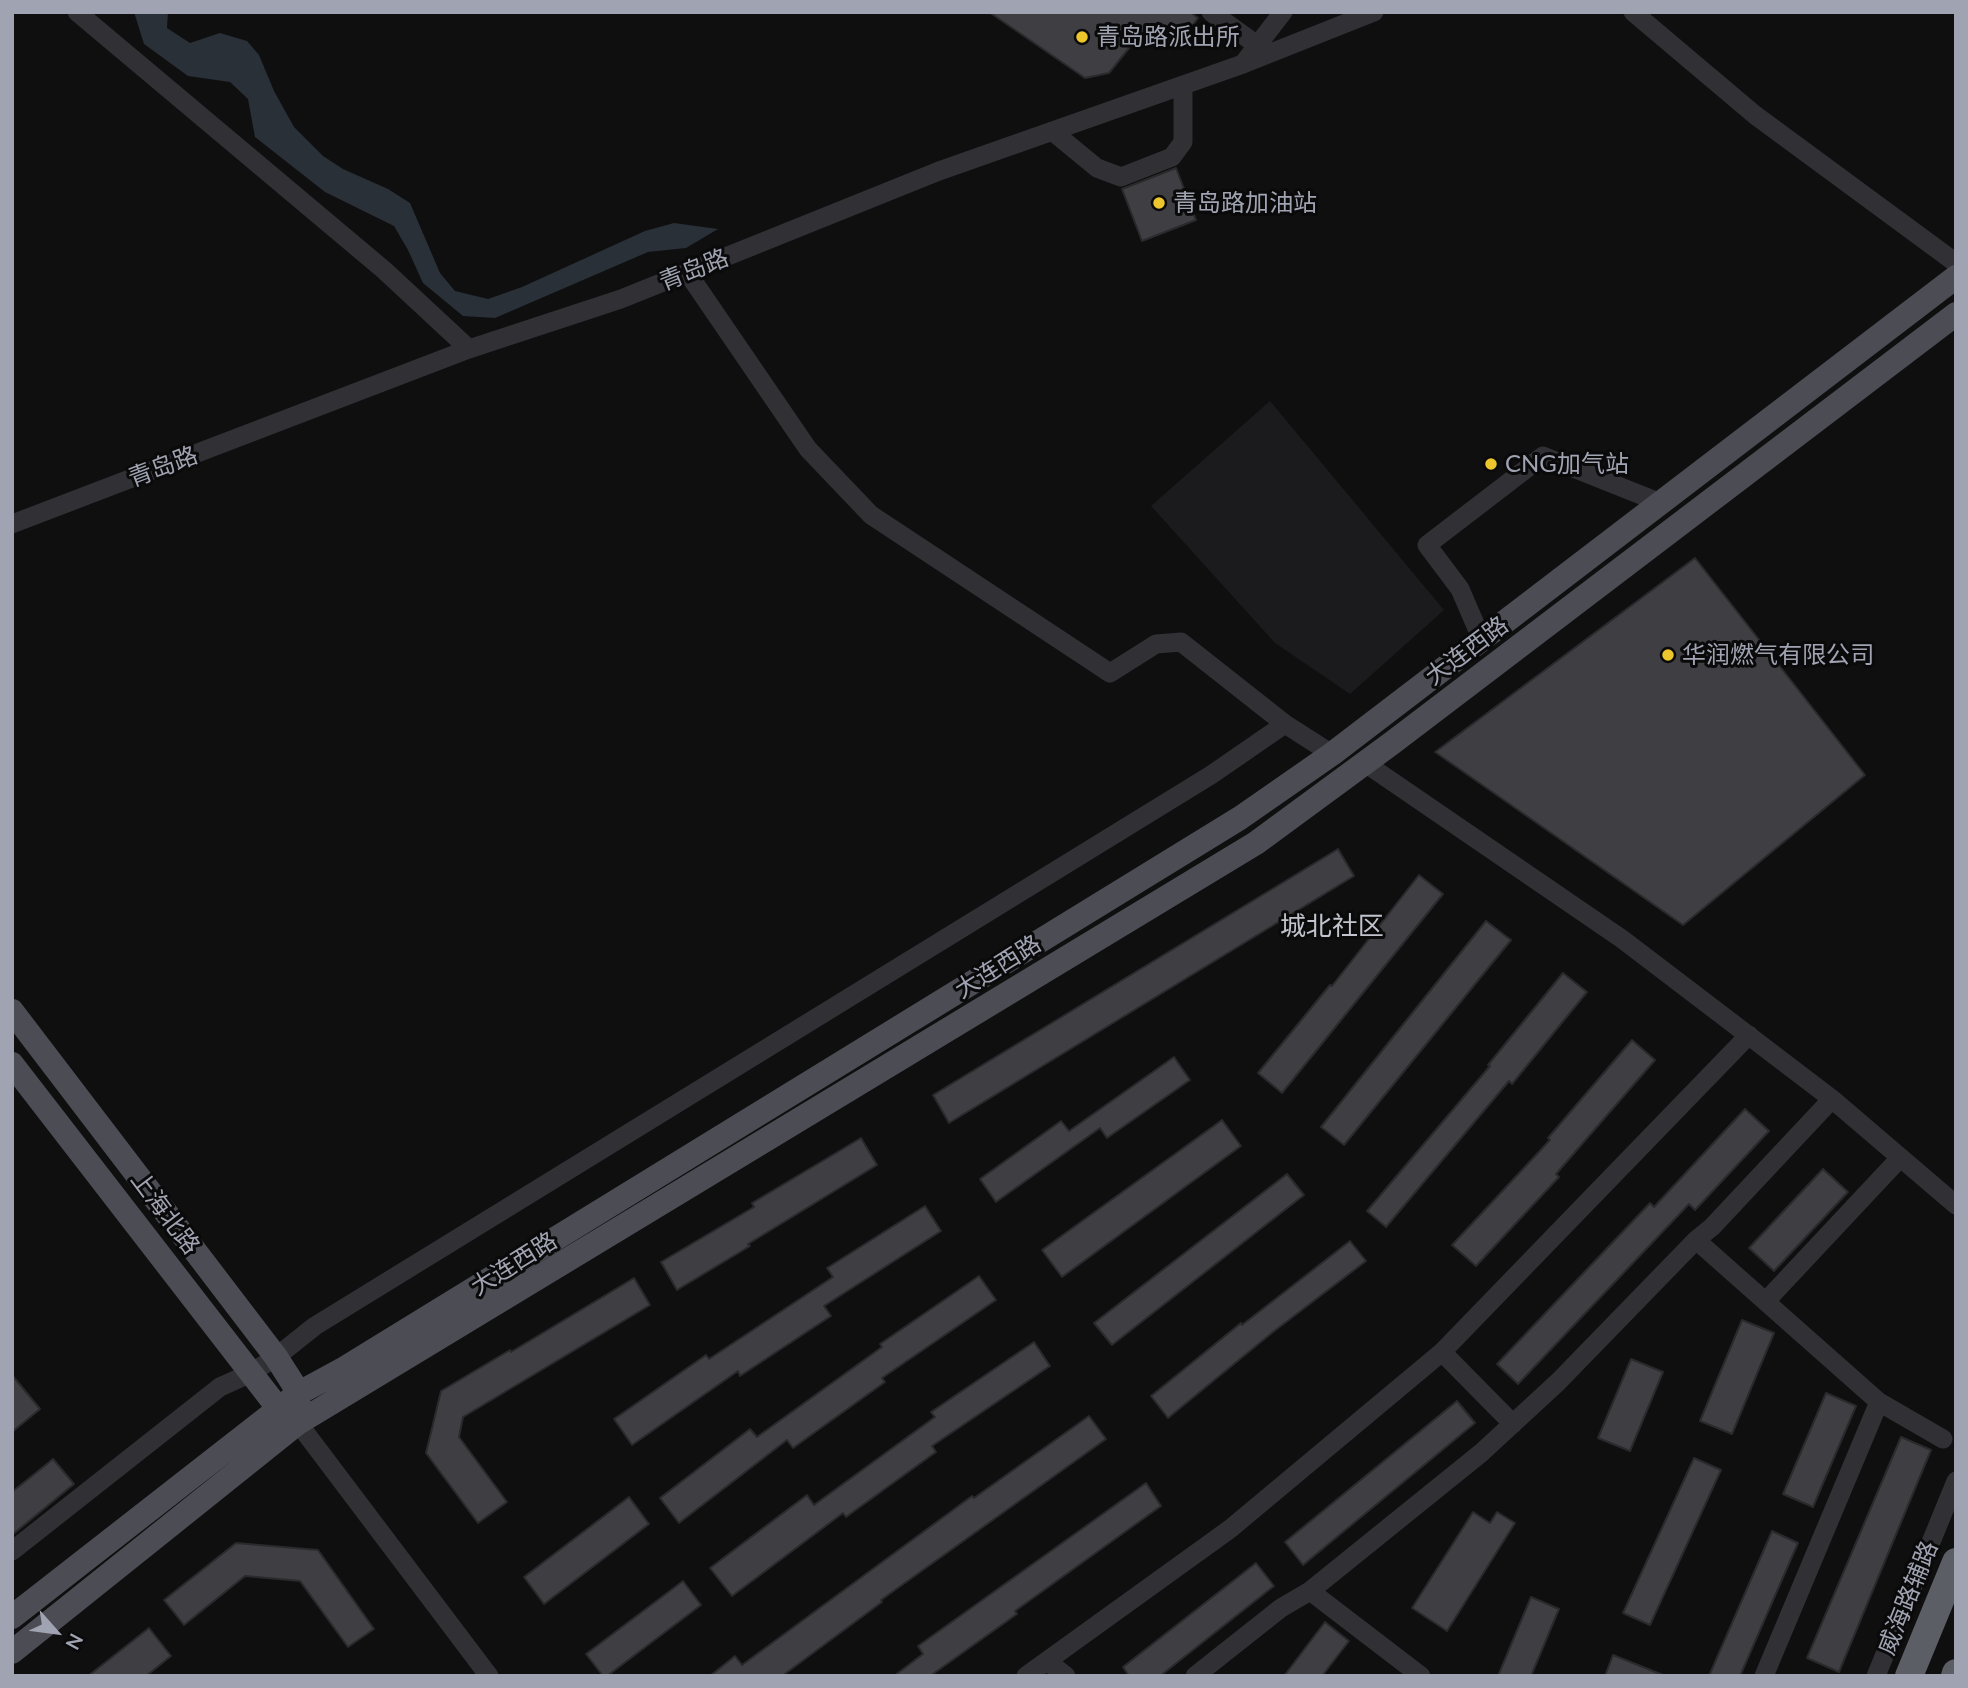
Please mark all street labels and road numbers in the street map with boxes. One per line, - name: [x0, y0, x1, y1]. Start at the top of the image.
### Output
- street label: 青岛路: [655, 243, 733, 297]
- street label: 青岛路: [124, 441, 202, 493]
- street label: 大连西路: [1420, 611, 1514, 691]
- street label: 大连西路: [950, 929, 1046, 1005]
- street label: 上海北路: [125, 1166, 205, 1260]
- street label: 大连西路: [466, 1226, 562, 1302]
- street label: 威海路辅路: [1872, 1537, 1944, 1659]

